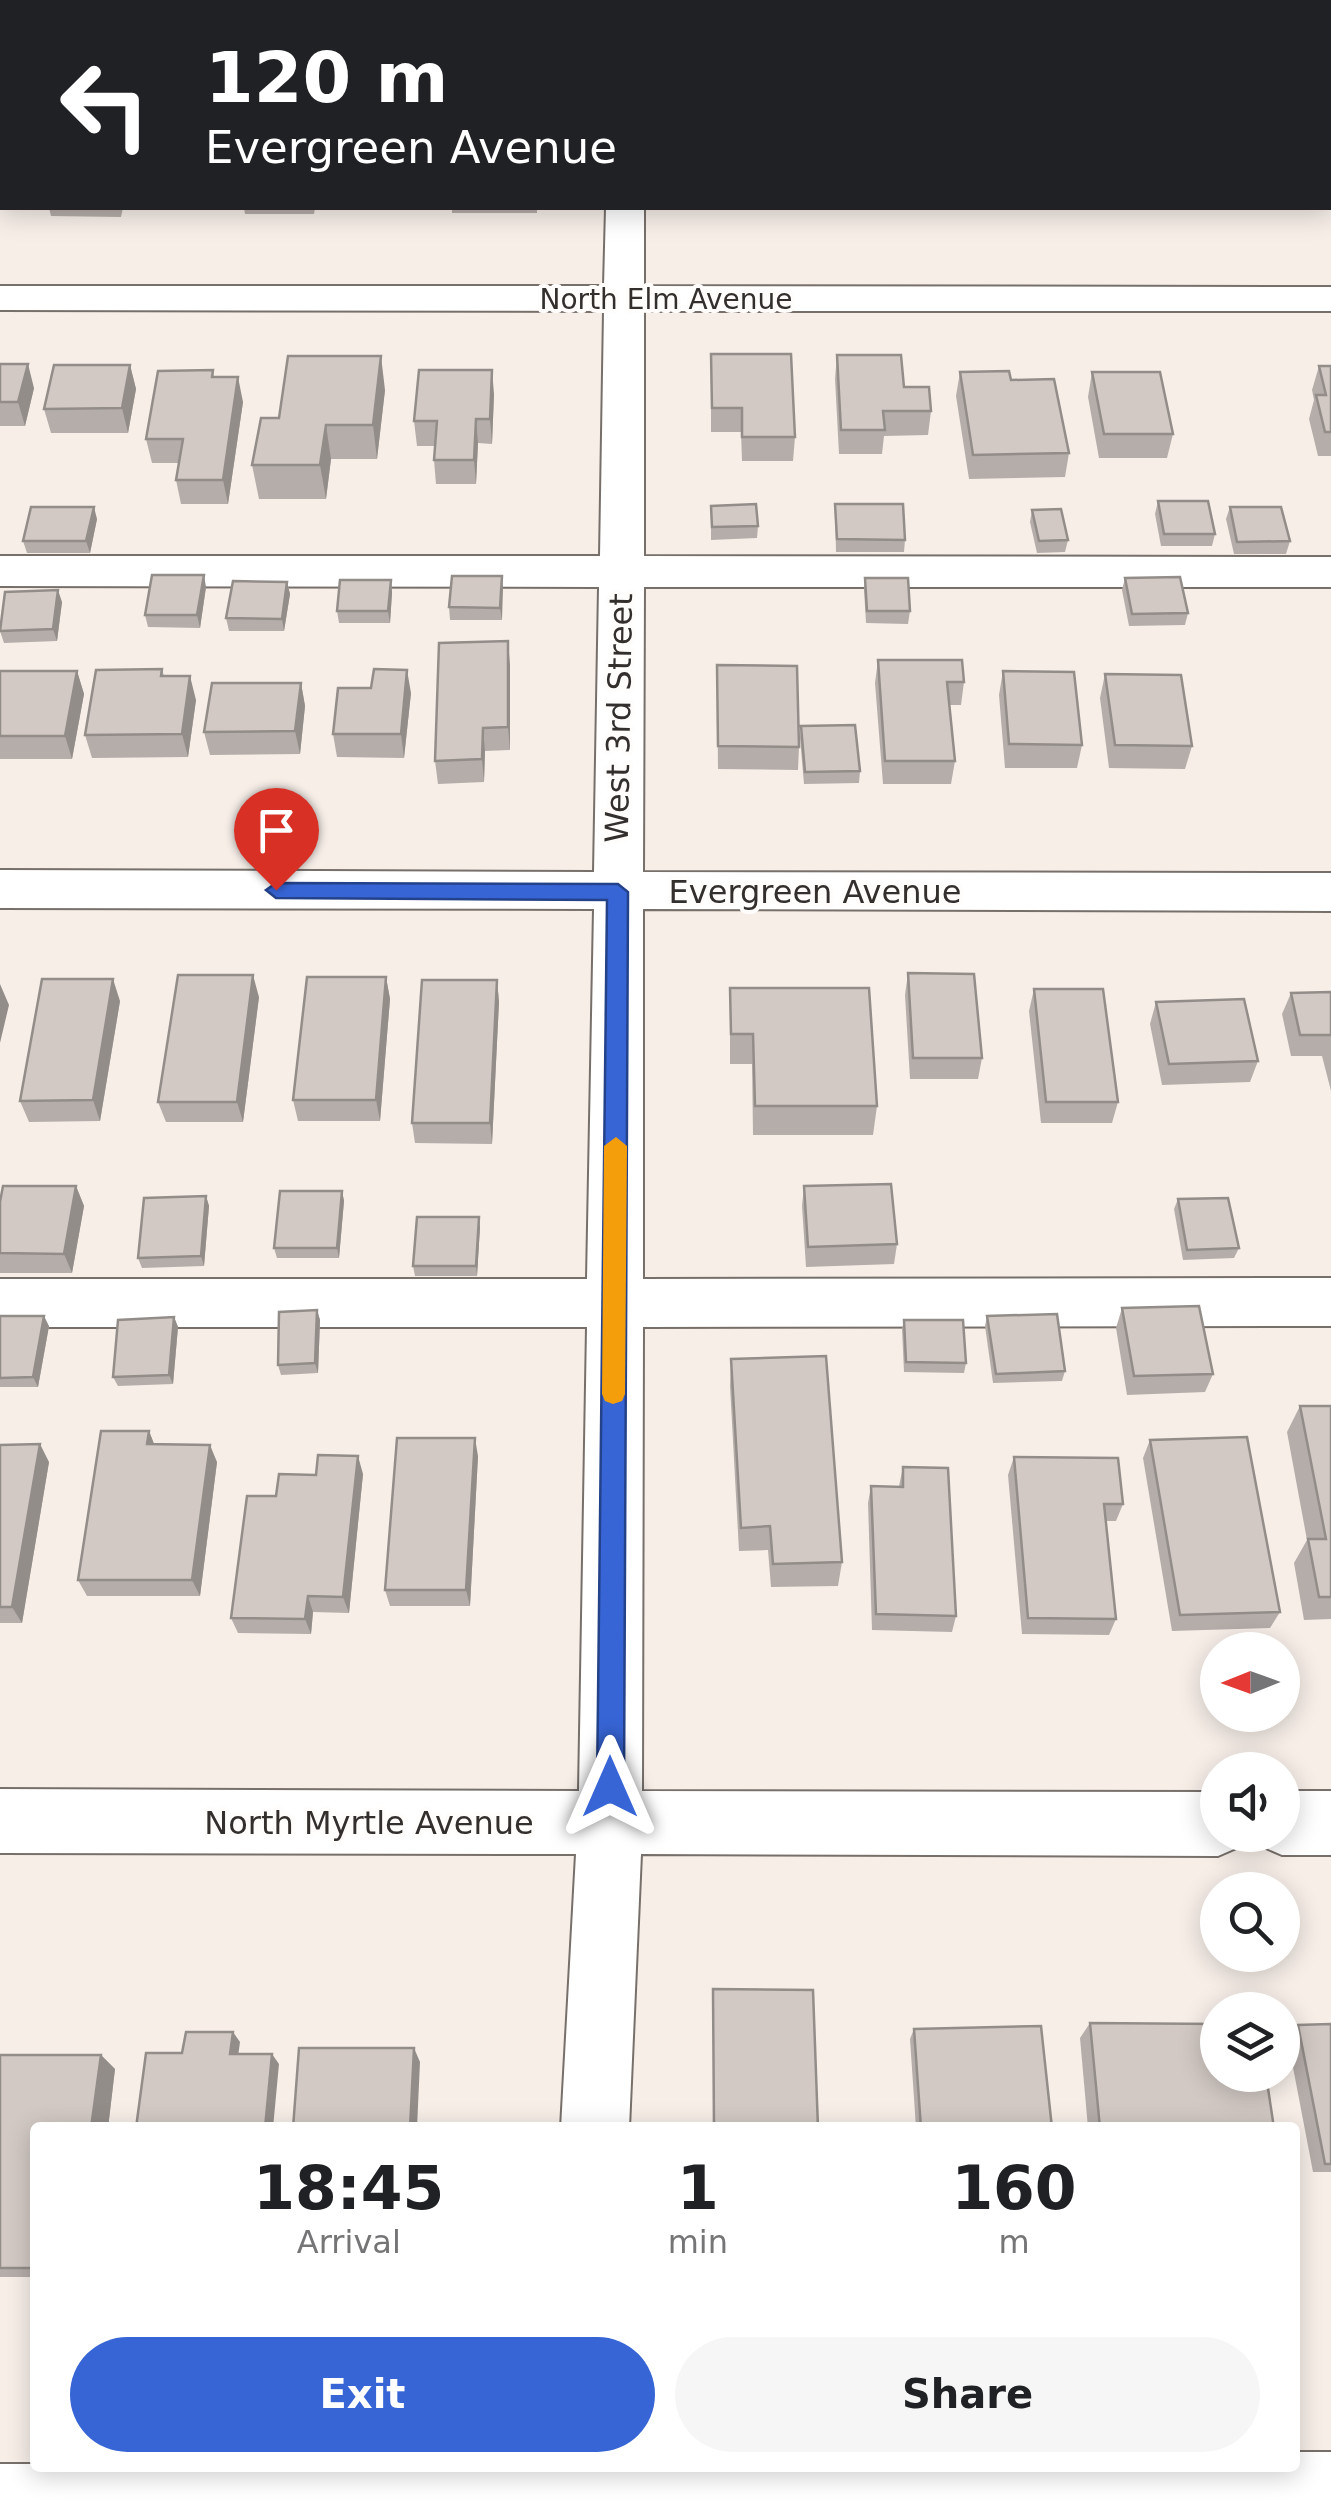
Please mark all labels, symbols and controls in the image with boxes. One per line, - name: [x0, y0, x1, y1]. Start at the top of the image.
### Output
- text: 120 m: [205, 37, 448, 119]
- icon: left: [40, 40, 170, 170]
- text: Evergreen Avenue: [205, 121, 617, 174]
- street label: North Elm Avenue: [540, 283, 792, 316]
- street label: West 3rd Street: [598, 593, 640, 843]
- pin: [234, 788, 319, 891]
- icon: arrive: [249, 803, 304, 858]
- street label: Evergreen Avenue: [669, 873, 961, 911]
- north arrow: [1200, 1632, 1300, 1732]
- map controls: [1200, 1632, 1300, 2092]
- position arrow: [558, 1735, 662, 1839]
- button: sound: [1200, 1752, 1300, 1852]
- street label: North Myrtle Avenue: [204, 1804, 534, 1842]
- button: search: [1200, 1872, 1300, 1972]
- button: layers: [1200, 1992, 1300, 2092]
- text: 18:45: [253, 2153, 444, 2223]
- text: 1: [677, 2153, 719, 2223]
- text: 160: [951, 2153, 1077, 2223]
- text: Arrival: [297, 2223, 401, 2261]
- text: min: [668, 2223, 728, 2261]
- text: m: [998, 2223, 1030, 2261]
- button: Exit: [70, 2337, 655, 2452]
- button: Share: [675, 2337, 1260, 2452]

